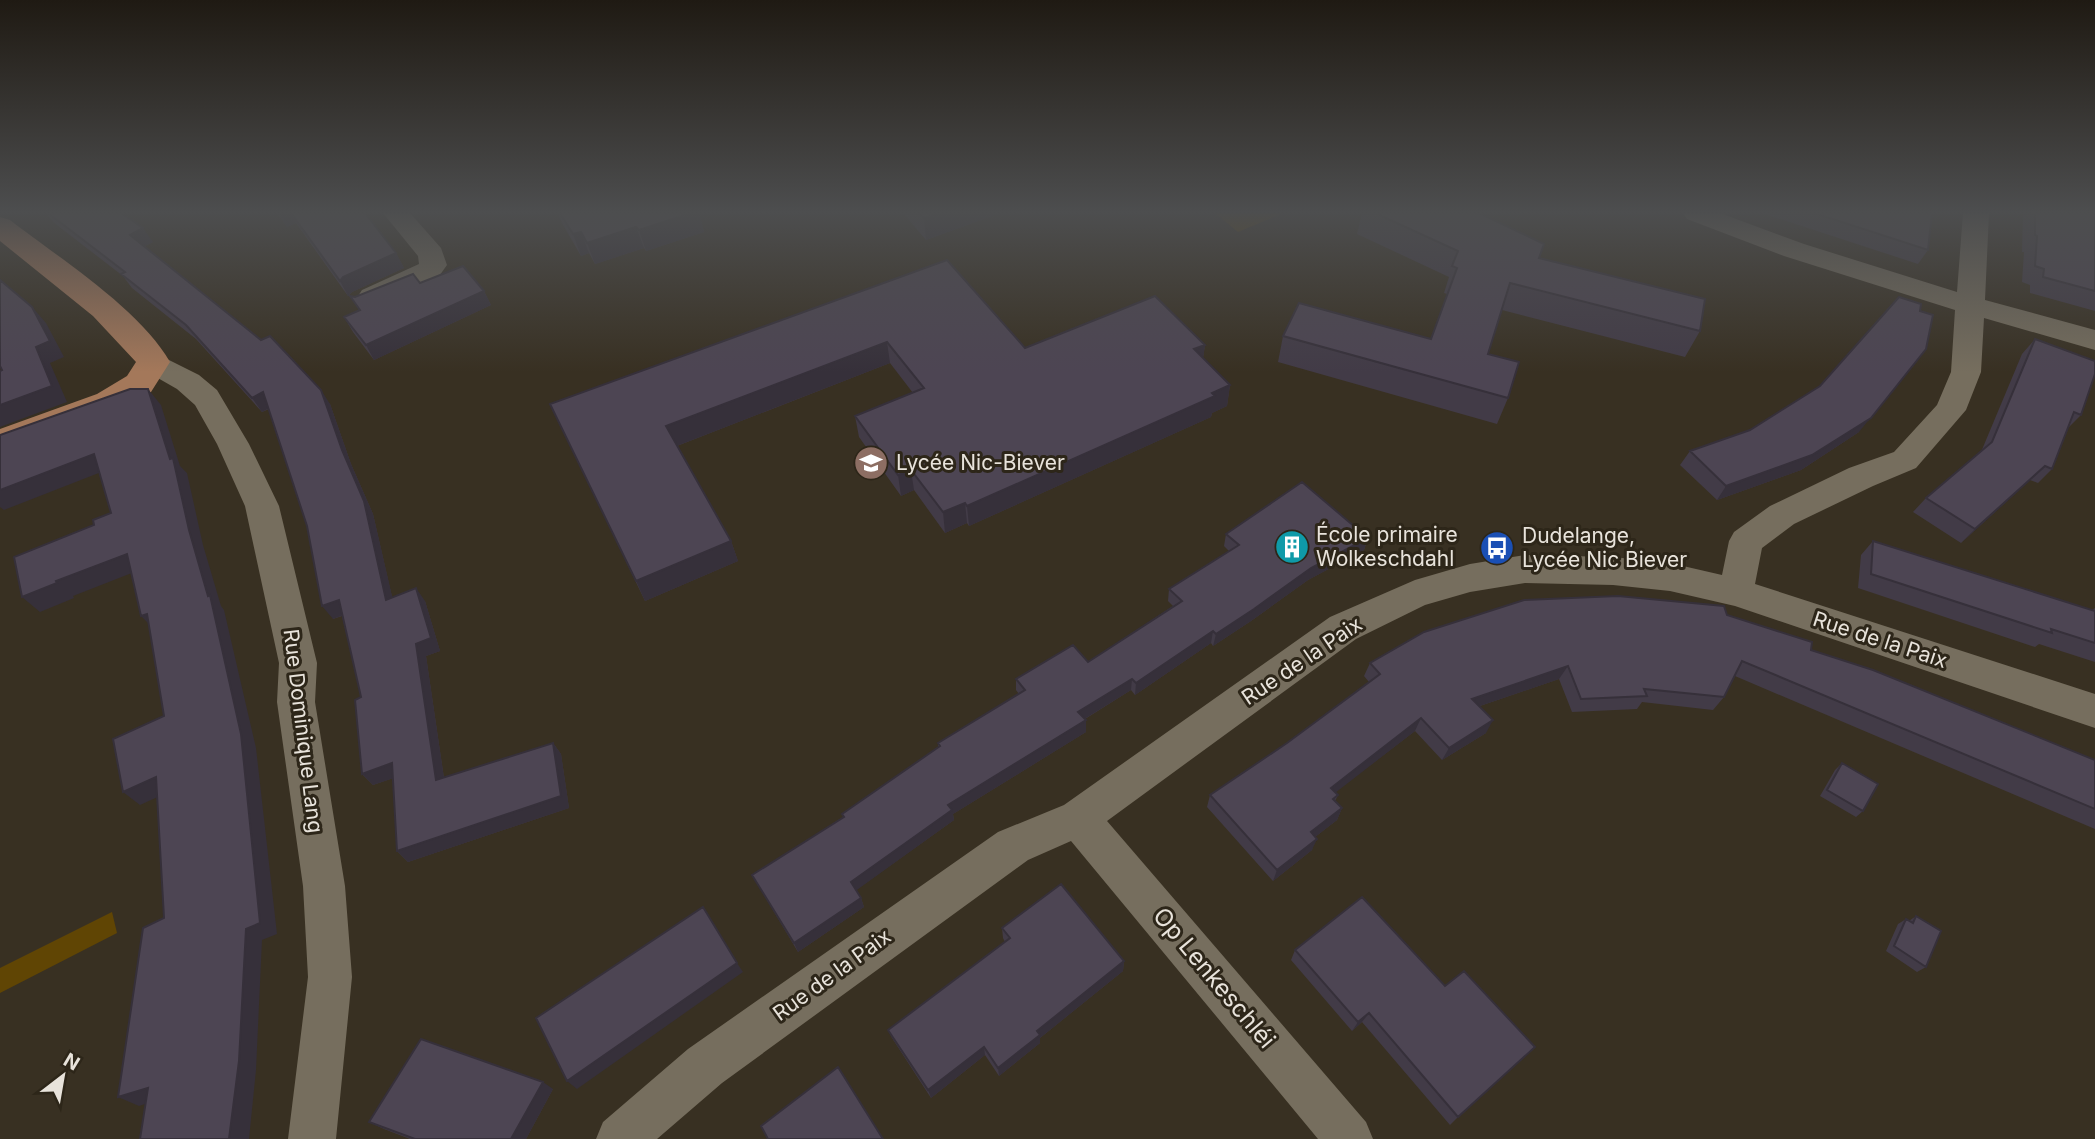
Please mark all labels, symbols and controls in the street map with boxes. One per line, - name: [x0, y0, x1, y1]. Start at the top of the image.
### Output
- school or university icon: Lycée Nic-Biever: [852, 444, 890, 482]
- place label: Lycée Nic-Biever: [896, 450, 1065, 475]
- place label: École primaire Wolkeschdahl: [1316, 521, 1458, 571]
- place label: Dudelange, Lycée Nic Biever: [1522, 523, 1687, 572]
- building icon: École primaire Wolkeschdahl: [1273, 528, 1311, 566]
- bus stop icon: Dudelange, Lycée Nic Biever: [1478, 529, 1516, 567]
- street label: Rue de la Paix: [1810, 606, 1950, 673]
- street label: Rue de la Paix: [1237, 611, 1367, 710]
- street label: Rue Dominique Lang: [279, 628, 328, 834]
- street label: Op Lenkeschléi: [1147, 902, 1282, 1054]
- street label: Rue de la Paix: [768, 923, 896, 1026]
- north arrow: [28, 1041, 98, 1111]
- text: N: [59, 1048, 84, 1075]

